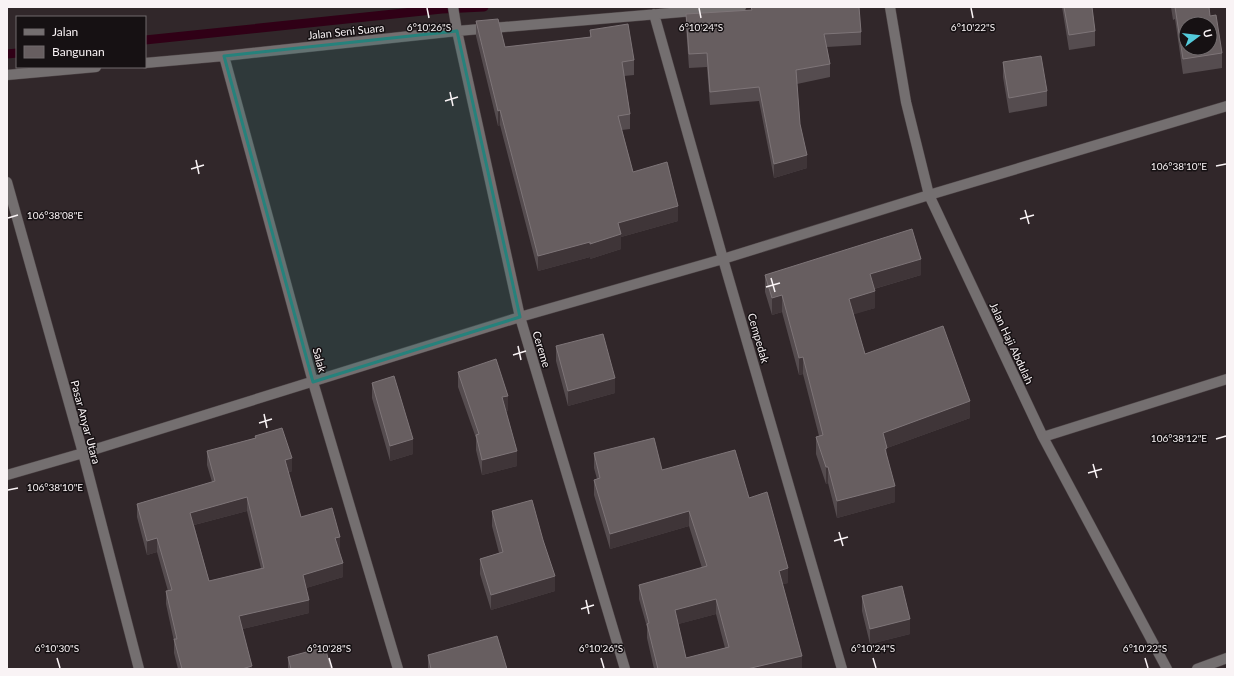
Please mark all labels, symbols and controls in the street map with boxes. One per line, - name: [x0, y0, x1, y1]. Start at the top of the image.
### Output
- legend: [16, 16, 146, 68]
- north arrow: [1178, 16, 1218, 56]
- street label: Jalan Seni Suara: [307, 21, 385, 41]
- text: 6°10'26"S: [407, 21, 451, 33]
- text: 6°10'24"S: [679, 21, 723, 33]
- text: 6°10'22"S: [951, 21, 995, 33]
- text: Jalan: [52, 24, 78, 39]
- text: U: [1201, 28, 1215, 39]
- text: Bangunan: [52, 44, 105, 59]
- text: 106°38'10"E: [1151, 160, 1207, 172]
- text: 106°38'08"E: [27, 209, 83, 221]
- street label: Jalan Haji Abdulah: [987, 300, 1037, 386]
- street label: Cempedak: [746, 312, 772, 365]
- street label: Cereme: [530, 329, 554, 369]
- street label: Salak: [310, 346, 330, 374]
- street label: Pasar Anyar Utara: [69, 379, 103, 465]
- text: 106°38'12"E: [1151, 432, 1207, 444]
- text: 106°38'10"E: [27, 481, 83, 493]
- text: 6°10'30"S: [35, 642, 79, 654]
- text: 6°10'28"S: [307, 642, 351, 654]
- text: 6°10'26"S: [579, 642, 623, 654]
- text: 6°10'24"S: [851, 642, 895, 654]
- text: 6°10'22"S: [1123, 642, 1167, 654]

